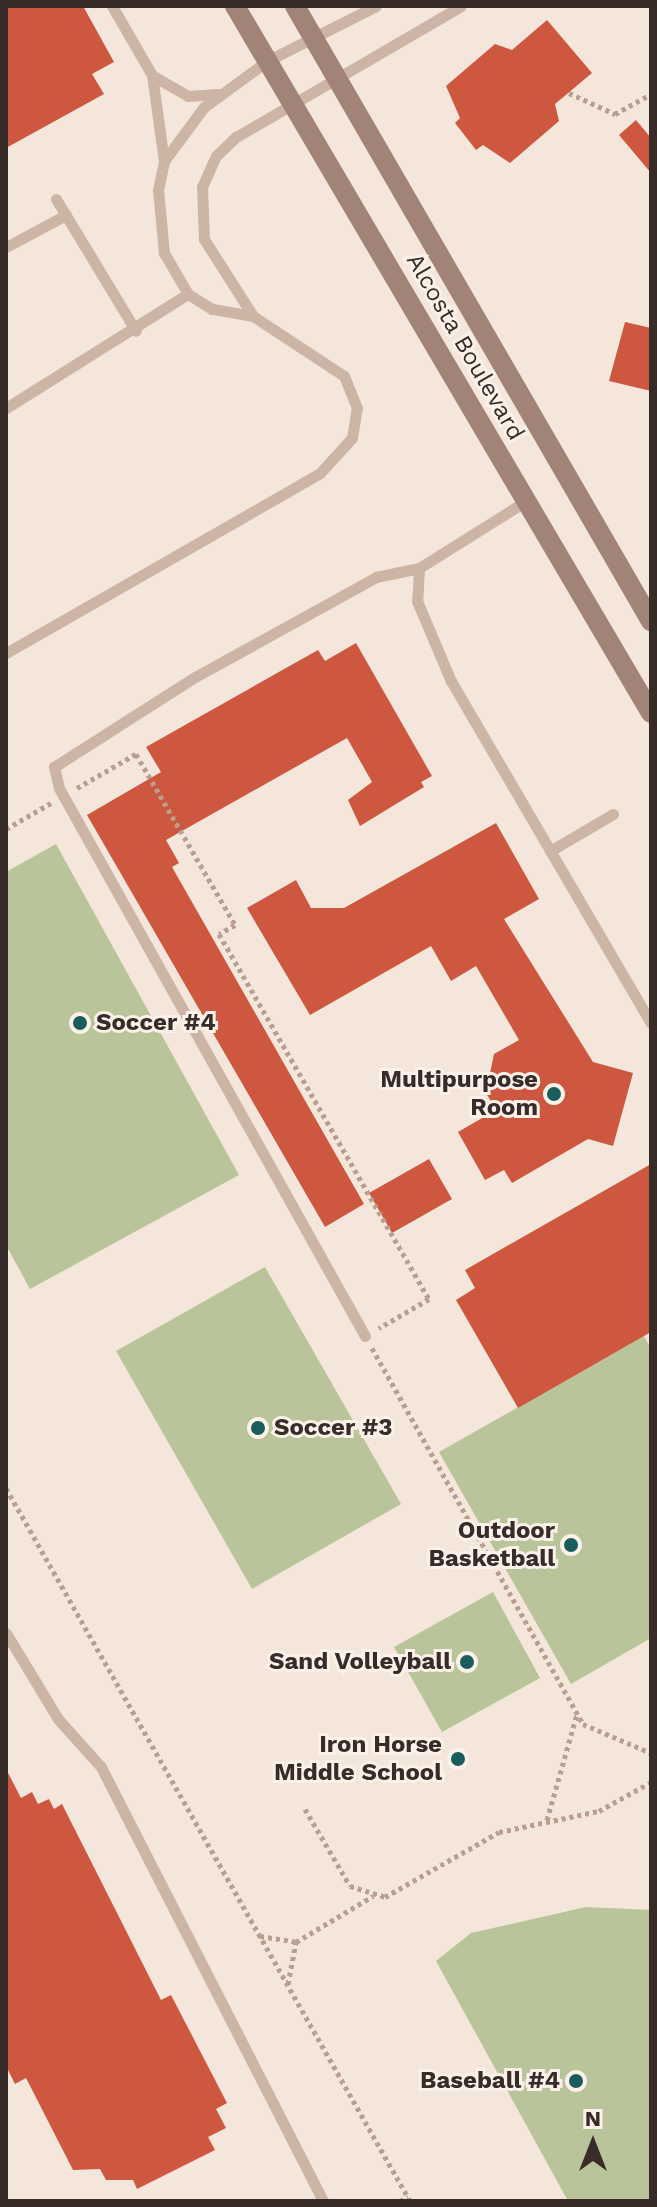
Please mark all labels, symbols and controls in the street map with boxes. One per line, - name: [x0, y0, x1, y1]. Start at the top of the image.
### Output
- street label: Alcosta Boulevard: [400, 248, 530, 446]
- place label: Soccer #4: [96, 1009, 216, 1037]
- marker: Soccer #4: [71, 1014, 89, 1032]
- place label: Multipurpose Room: [380, 1066, 538, 1122]
- marker: Multipurpose Room: [545, 1085, 563, 1103]
- place label: Soccer #3: [274, 1414, 393, 1442]
- marker: Soccer #3: [249, 1419, 267, 1437]
- place label: Outdoor Basketball: [429, 1517, 555, 1573]
- marker: Outdoor Basketball: [562, 1536, 580, 1554]
- place label: Sand Volleyball: [268, 1648, 451, 1676]
- marker: Sand Volleyball: [458, 1653, 476, 1671]
- place label: Iron Horse Middle School: [274, 1731, 442, 1787]
- marker: Iron Horse Middle School: [449, 1750, 467, 1768]
- place label: Baseball #4: [420, 2067, 560, 2095]
- marker: Baseball #4: [567, 2072, 585, 2090]
- north arrow: [553, 2103, 633, 2183]
- text: N: [585, 2106, 601, 2131]

